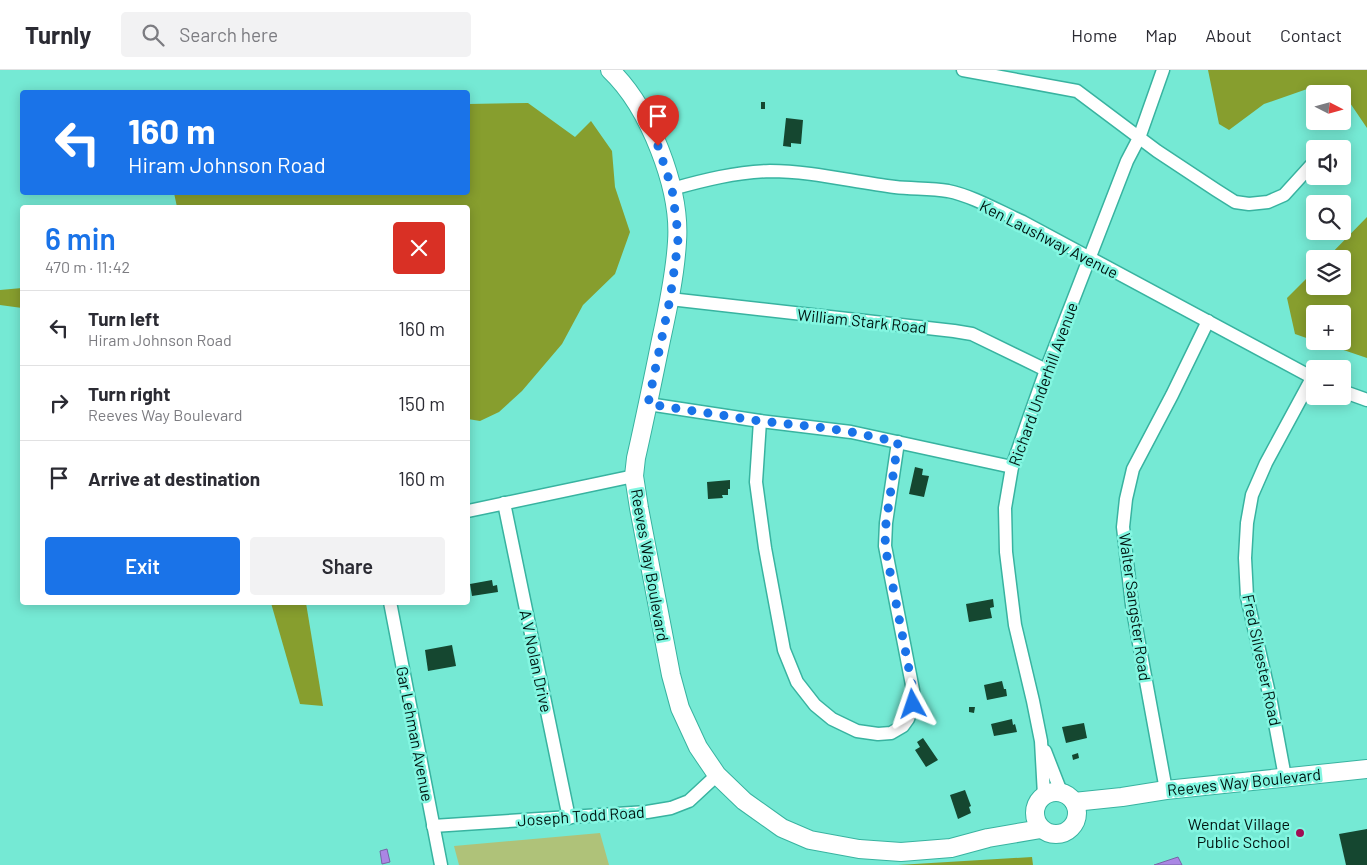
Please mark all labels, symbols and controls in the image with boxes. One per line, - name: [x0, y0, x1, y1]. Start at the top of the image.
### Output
- search box: [121, 12, 471, 57]
- text: Turnly: [25, 20, 91, 49]
- icon: search: [139, 21, 167, 49]
- text: Search here: [179, 23, 278, 46]
- text: Home: [1071, 24, 1117, 46]
- text: Map: [1145, 24, 1177, 46]
- text: About: [1205, 24, 1252, 46]
- text: Contact: [1280, 24, 1342, 46]
- north arrow: [1306, 85, 1351, 130]
- map controls: [1306, 85, 1351, 405]
- pin: [637, 95, 679, 146]
- icon: arrive: [644, 102, 672, 130]
- text: 160 m: [128, 109, 215, 151]
- icon: left: [45, 110, 110, 175]
- button: sound: [1306, 140, 1351, 185]
- text: Hiram Johnson Road: [128, 151, 326, 177]
- street label: Ken Laushway Avenue: [977, 195, 1122, 282]
- button: search: [1306, 195, 1351, 240]
- text: 6 min: [45, 220, 116, 256]
- button: close: [393, 222, 445, 274]
- button: layers: [1306, 250, 1351, 295]
- text: 470 m · 11:42: [45, 257, 130, 276]
- street label: Richard Underhill Avenue: [1004, 299, 1081, 468]
- street label: William Stark Road: [796, 304, 928, 337]
- button: +: [1306, 305, 1351, 350]
- text: Turn left: [88, 307, 159, 330]
- icon: left: [45, 314, 73, 342]
- text: 160 m: [398, 317, 445, 340]
- text: Hiram Johnson Road: [88, 330, 232, 349]
- button: −: [1306, 360, 1351, 405]
- text: Turn right: [88, 382, 170, 405]
- icon: right: [45, 389, 73, 417]
- text: 150 m: [398, 392, 445, 415]
- text: Reeves Way Boulevard: [88, 405, 243, 424]
- icon: arrive: [45, 464, 73, 492]
- text: Arrive at destination: [88, 467, 260, 490]
- text: 160 m: [398, 467, 445, 490]
- street label: Reeves Way Boulevard: [628, 487, 673, 643]
- street label: Walter Sangster Road: [1116, 532, 1155, 682]
- button: Exit: [45, 537, 240, 595]
- button: Share: [250, 537, 445, 595]
- street label: Fred Silvester Road: [1239, 592, 1286, 727]
- street label: A V Nolan Drive: [516, 608, 557, 714]
- street label: Gar Lehman Avenue: [393, 665, 438, 803]
- position arrow: [886, 677, 938, 729]
- street label: Reeves Way Boulevard: [1166, 764, 1322, 799]
- street label: Joseph Todd Road: [517, 802, 645, 829]
- place label: Wendat Village Public School: [1188, 814, 1290, 851]
- marker: Wendat Village Public School: [1294, 827, 1306, 839]

